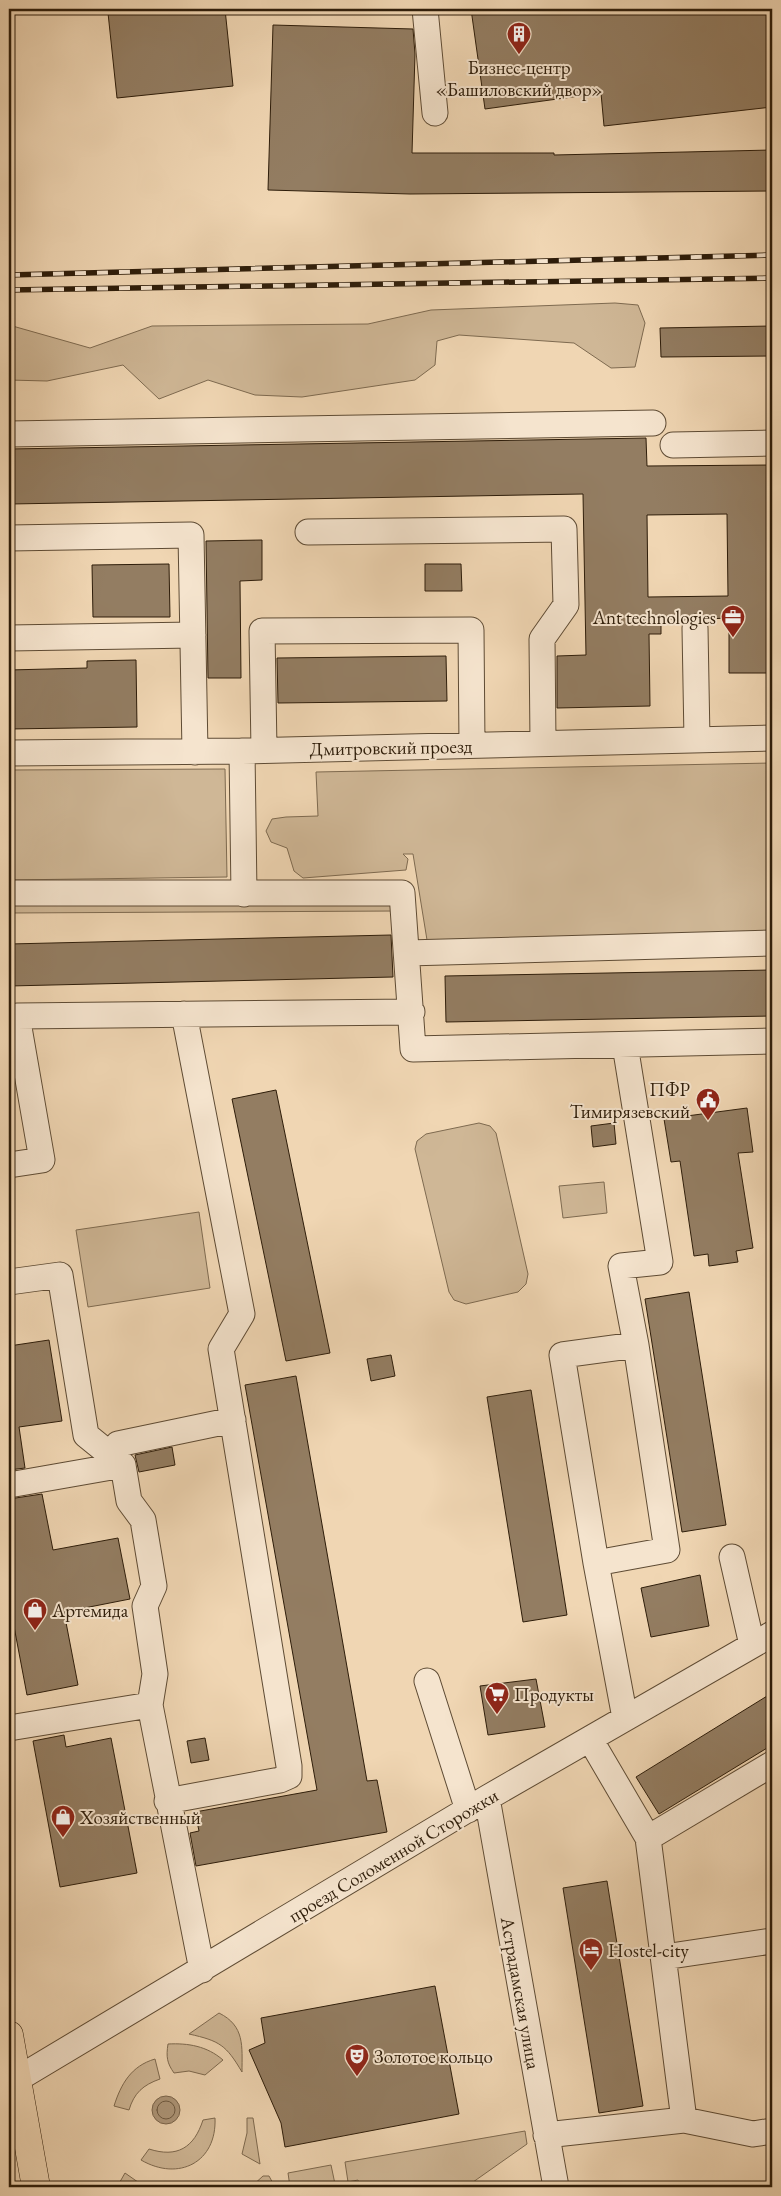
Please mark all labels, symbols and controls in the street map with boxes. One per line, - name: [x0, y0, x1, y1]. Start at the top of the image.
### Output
- building icon: Бизнес-центр «Башиловский двор»: [506, 21, 532, 55]
- place label: Бизнес-центр «Башиловский двор»: [435, 55, 603, 102]
- office icon: Ant technologies: [720, 604, 746, 638]
- place label: Ant technologies: [592, 605, 716, 630]
- street label: Дмитровский проезд: [309, 734, 473, 761]
- place label: ПФР Тимирязевский: [570, 1077, 691, 1124]
- public building icon: ПФР Тимирязевский: [695, 1087, 721, 1121]
- shop icon: Артемида: [22, 1597, 48, 1631]
- place label: Артемида: [51, 1598, 129, 1623]
- supermarket icon: Продукты: [484, 1681, 510, 1715]
- place label: Продукты: [514, 1682, 594, 1707]
- street label: проезд Соломенной Сторожки: [284, 1783, 503, 1928]
- shop icon: Хозяйственный: [50, 1804, 76, 1838]
- place label: Хозяйственный: [79, 1805, 201, 1830]
- street label: Астрадамская улица: [495, 1914, 546, 2072]
- hotel icon: Hostel-city: [578, 1937, 604, 1971]
- place label: Hostel-city: [608, 1938, 689, 1963]
- theatre icon: Золотое кольцо: [344, 2043, 370, 2077]
- place label: Золотое кольцо: [374, 2044, 493, 2069]

